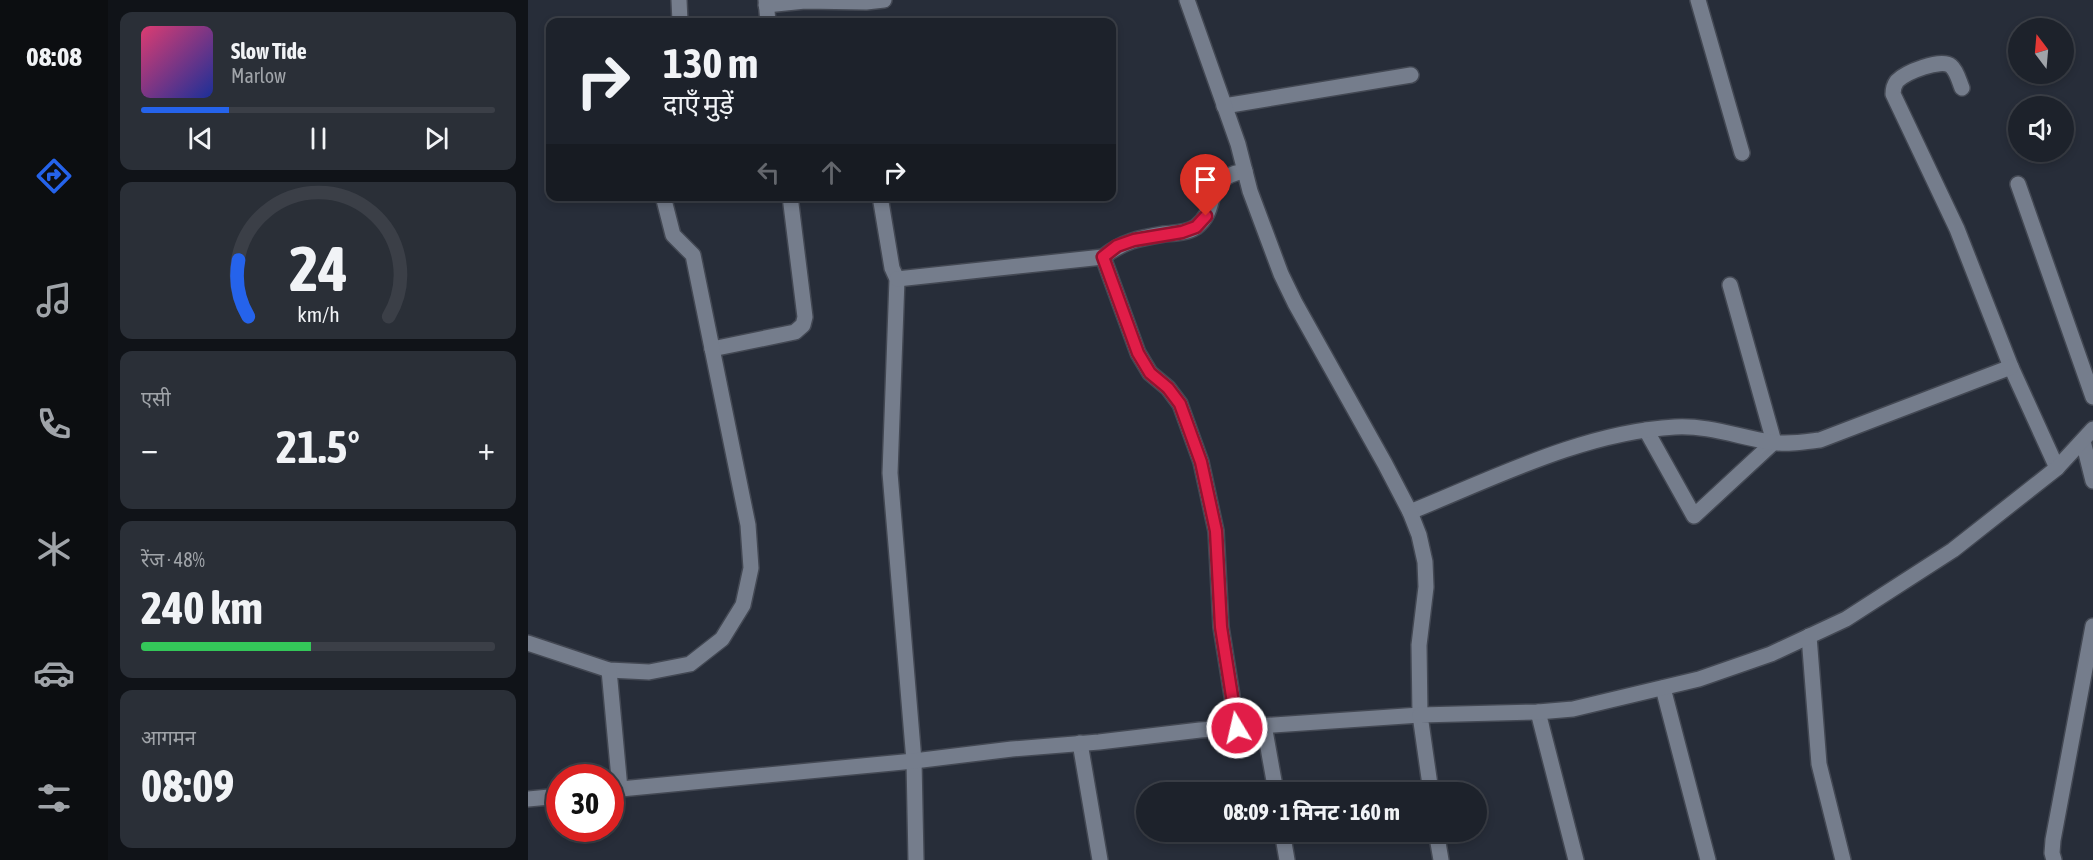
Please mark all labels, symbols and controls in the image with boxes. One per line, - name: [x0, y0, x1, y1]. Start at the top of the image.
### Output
- north arrow: [2008, 18, 2074, 84]
- map controls: [2008, 18, 2074, 162]
- text: Slow Tide: [231, 38, 307, 64]
- text: 130 m: [663, 39, 758, 87]
- text: 08:08: [26, 41, 82, 72]
- icon: right: [564, 42, 642, 120]
- text: Marlow: [231, 64, 286, 87]
- text: दाएँ मुड़ें: [663, 89, 734, 120]
- button: sound: [2008, 96, 2074, 162]
- icon: previous: [184, 122, 217, 155]
- icon: pause: [302, 122, 335, 155]
- icon: next: [420, 122, 453, 155]
- pin: [1180, 154, 1231, 216]
- icon: directions: [33, 155, 75, 197]
- icon: left: [752, 156, 785, 189]
- icon: ahead: [815, 156, 848, 189]
- icon: right: [878, 156, 911, 189]
- icon: arrive: [1189, 163, 1222, 196]
- text: 24: [289, 234, 347, 305]
- icon: music: [33, 279, 75, 321]
- text: km/h: [297, 303, 339, 328]
- text: एसी: [141, 387, 171, 410]
- icon: phone: [33, 403, 75, 445]
- text: 21.5°: [276, 421, 360, 473]
- text: −: [141, 429, 158, 467]
- text: +: [478, 429, 495, 467]
- icon: climate: [33, 528, 75, 570]
- text: रेंज · 48%: [141, 548, 205, 571]
- text: 240 km: [141, 582, 263, 634]
- icon: car: [33, 652, 75, 694]
- position arrow: [1205, 696, 1269, 760]
- text: आगमन: [141, 726, 196, 749]
- text: 08:09: [141, 760, 235, 812]
- speed limit sign: 30: [546, 764, 624, 842]
- icon: filters: [33, 777, 75, 819]
- text: 08:09 · 1 मिनट · 160 m: [1223, 799, 1400, 825]

